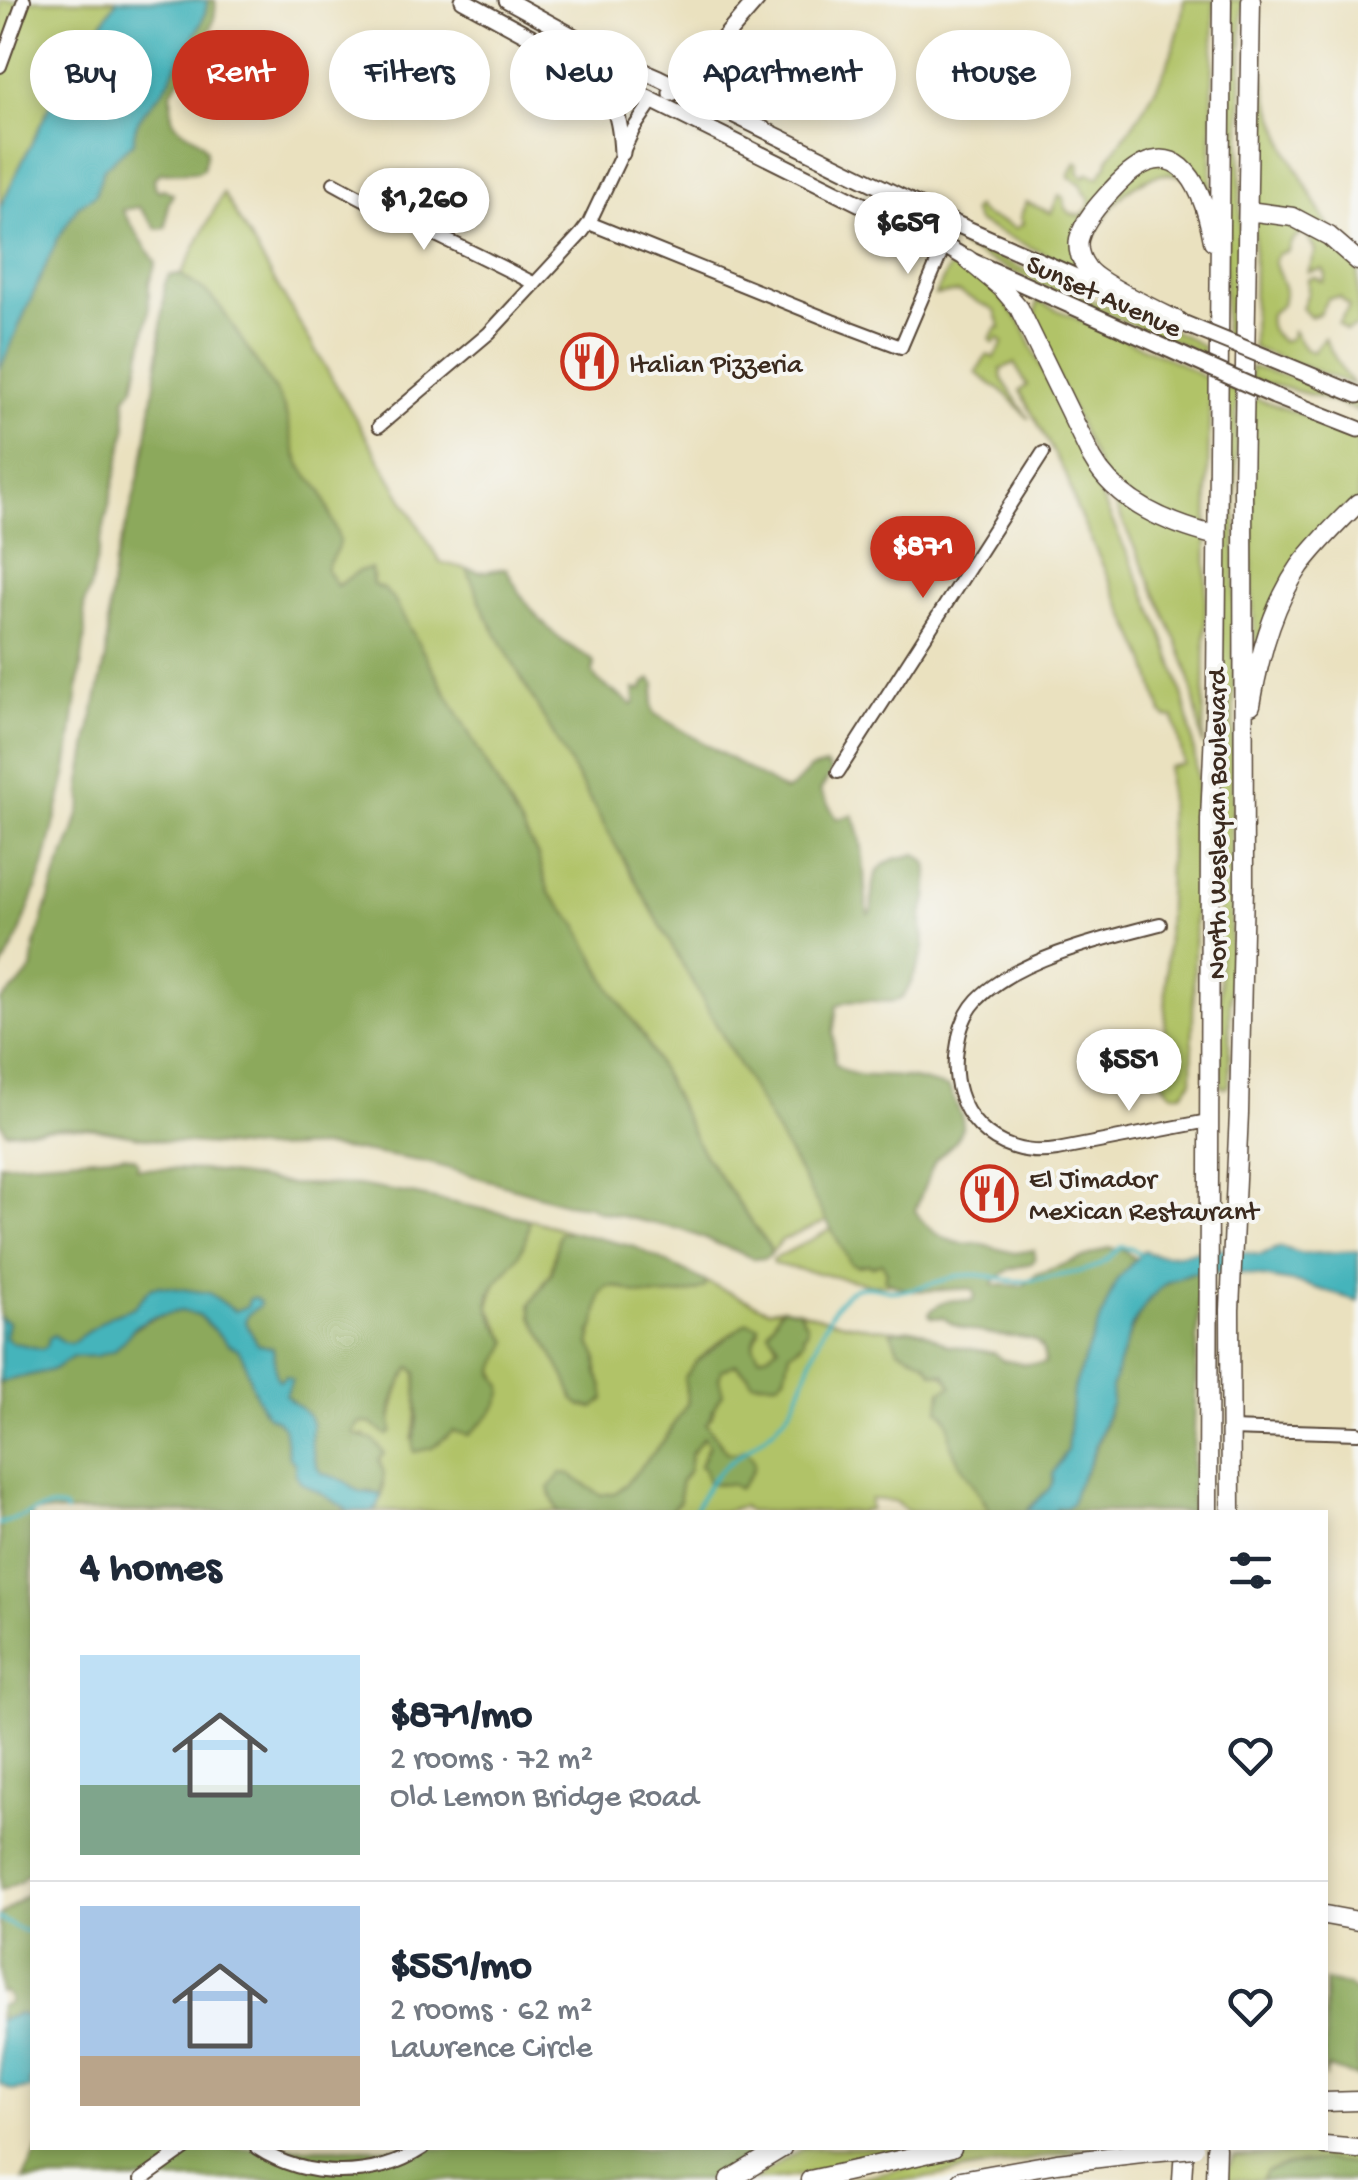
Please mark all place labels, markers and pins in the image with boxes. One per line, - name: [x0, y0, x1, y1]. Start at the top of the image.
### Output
- pin: $1,260: [343, 168, 505, 253]
- pin: $659: [849, 192, 967, 277]
- restaurant icon: Italian Pizzeria: [560, 332, 620, 392]
- place label: Italian Pizzeria: [629, 350, 804, 383]
- pin: $871: [864, 516, 982, 601]
- pin: $551: [1070, 1029, 1188, 1114]
- restaurant icon: El Jimador Mexican Restaurant: [960, 1163, 1020, 1223]
- place label: El Jimador Mexican Restaurant: [1029, 1165, 1261, 1230]

